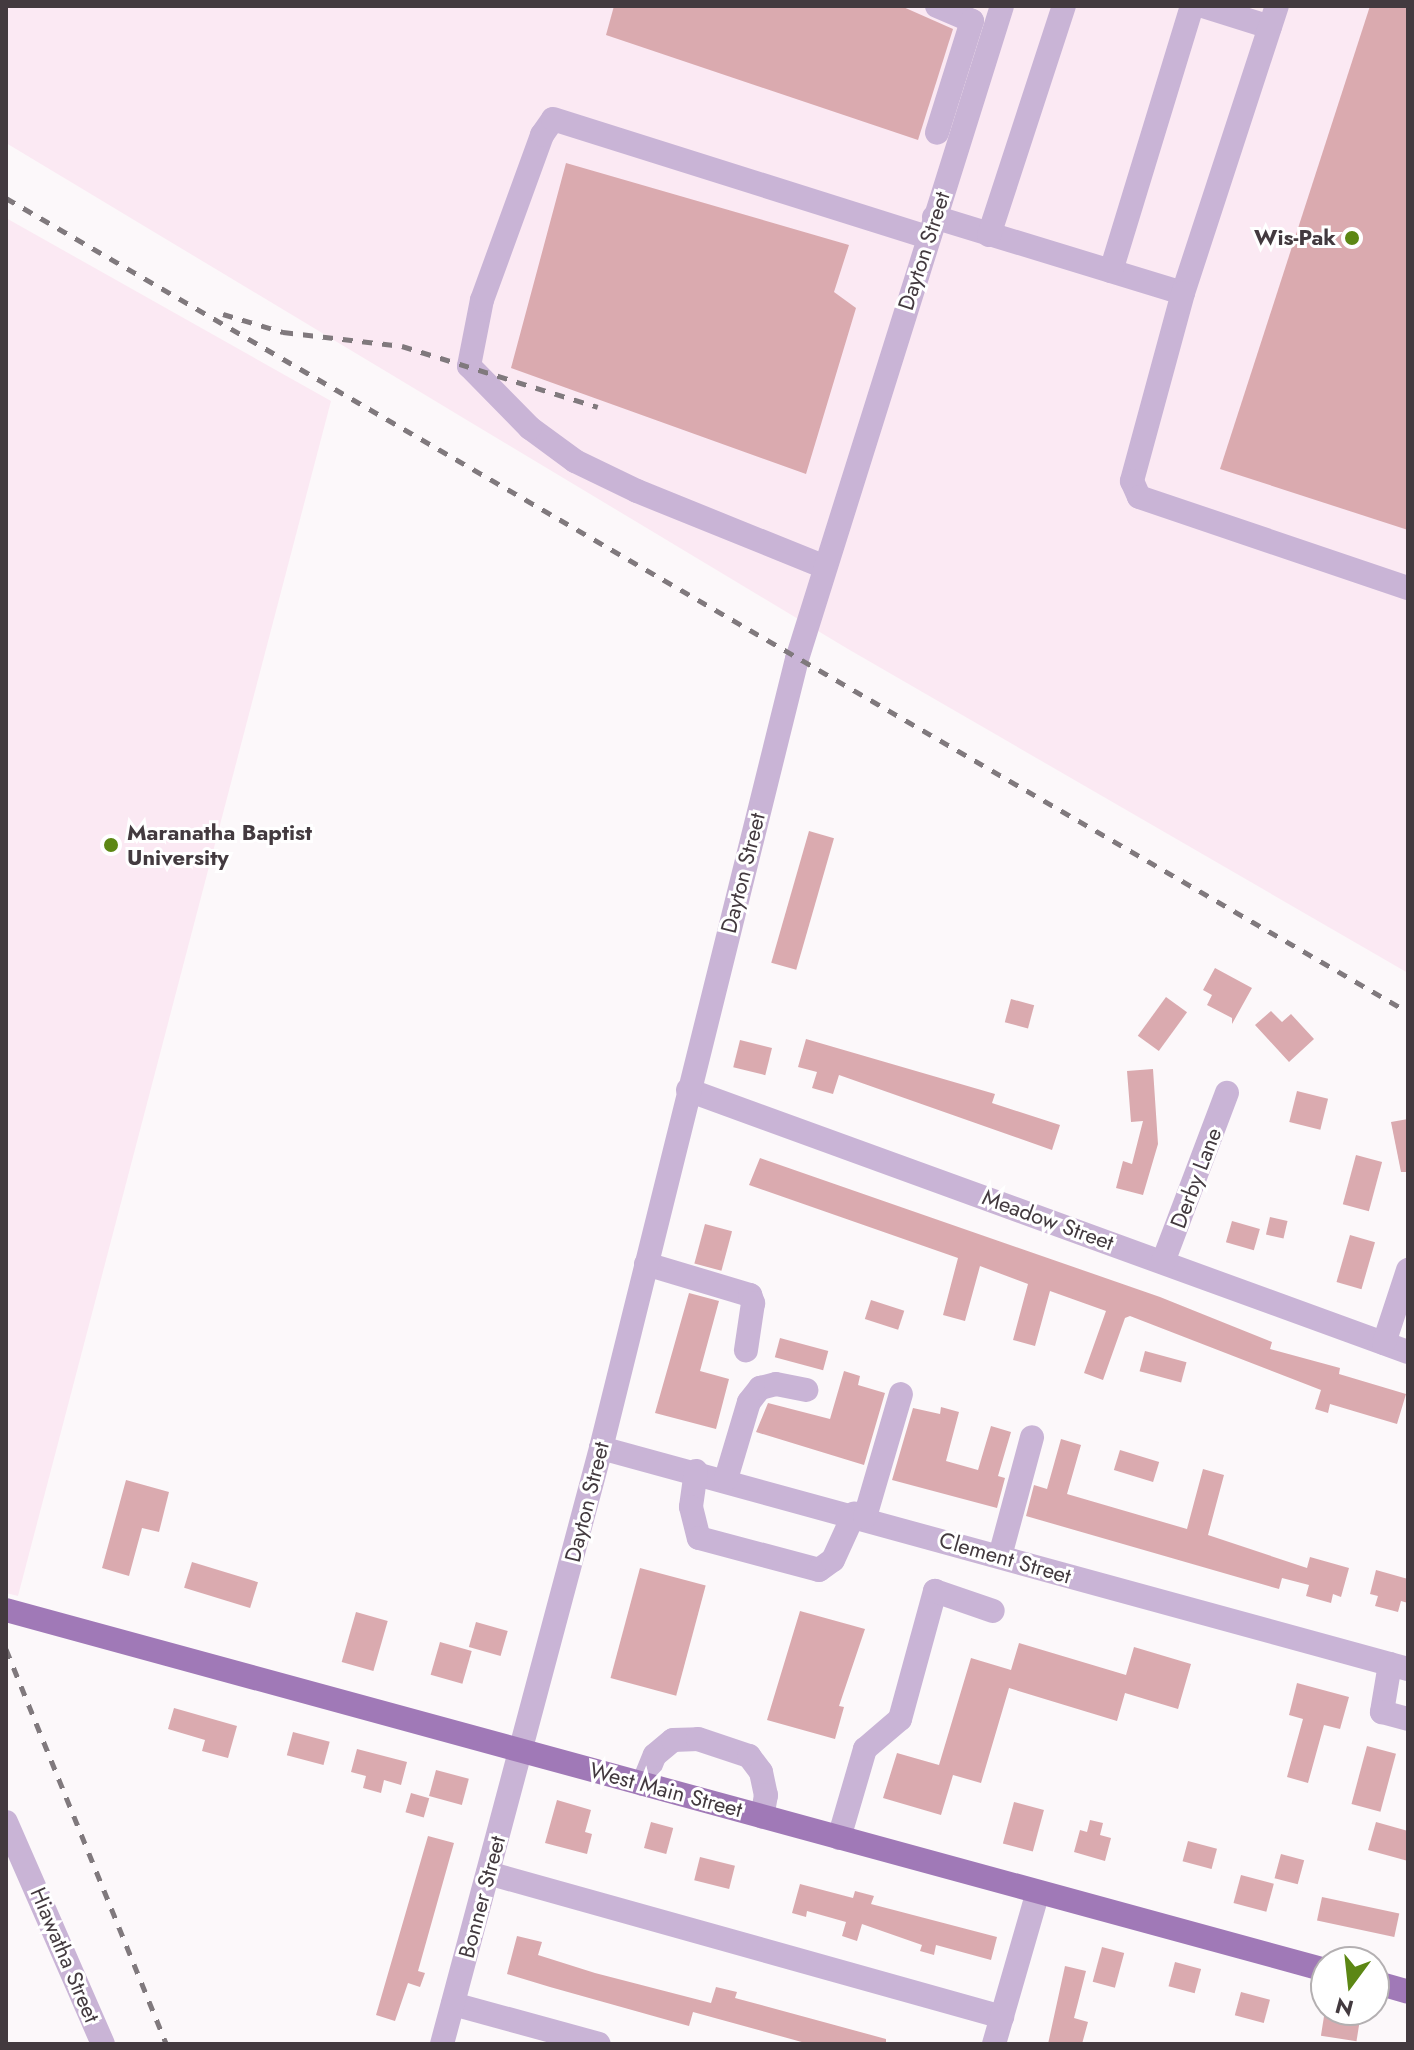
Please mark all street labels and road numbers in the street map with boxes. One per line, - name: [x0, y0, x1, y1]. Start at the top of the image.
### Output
- street label: Dayton Street: [892, 188, 956, 314]
- street label: Dayton Street: [715, 810, 771, 936]
- street label: Derby Lane: [1165, 1124, 1227, 1232]
- street label: Meadow Street: [979, 1184, 1117, 1256]
- street label: Dayton Street: [559, 1439, 615, 1565]
- street label: Clement Street: [936, 1527, 1074, 1589]
- street label: West Main Street: [587, 1757, 745, 1823]
- street label: Bonner Street: [453, 1833, 511, 1961]
- street label: Hiawatha Street: [25, 1884, 105, 2026]

